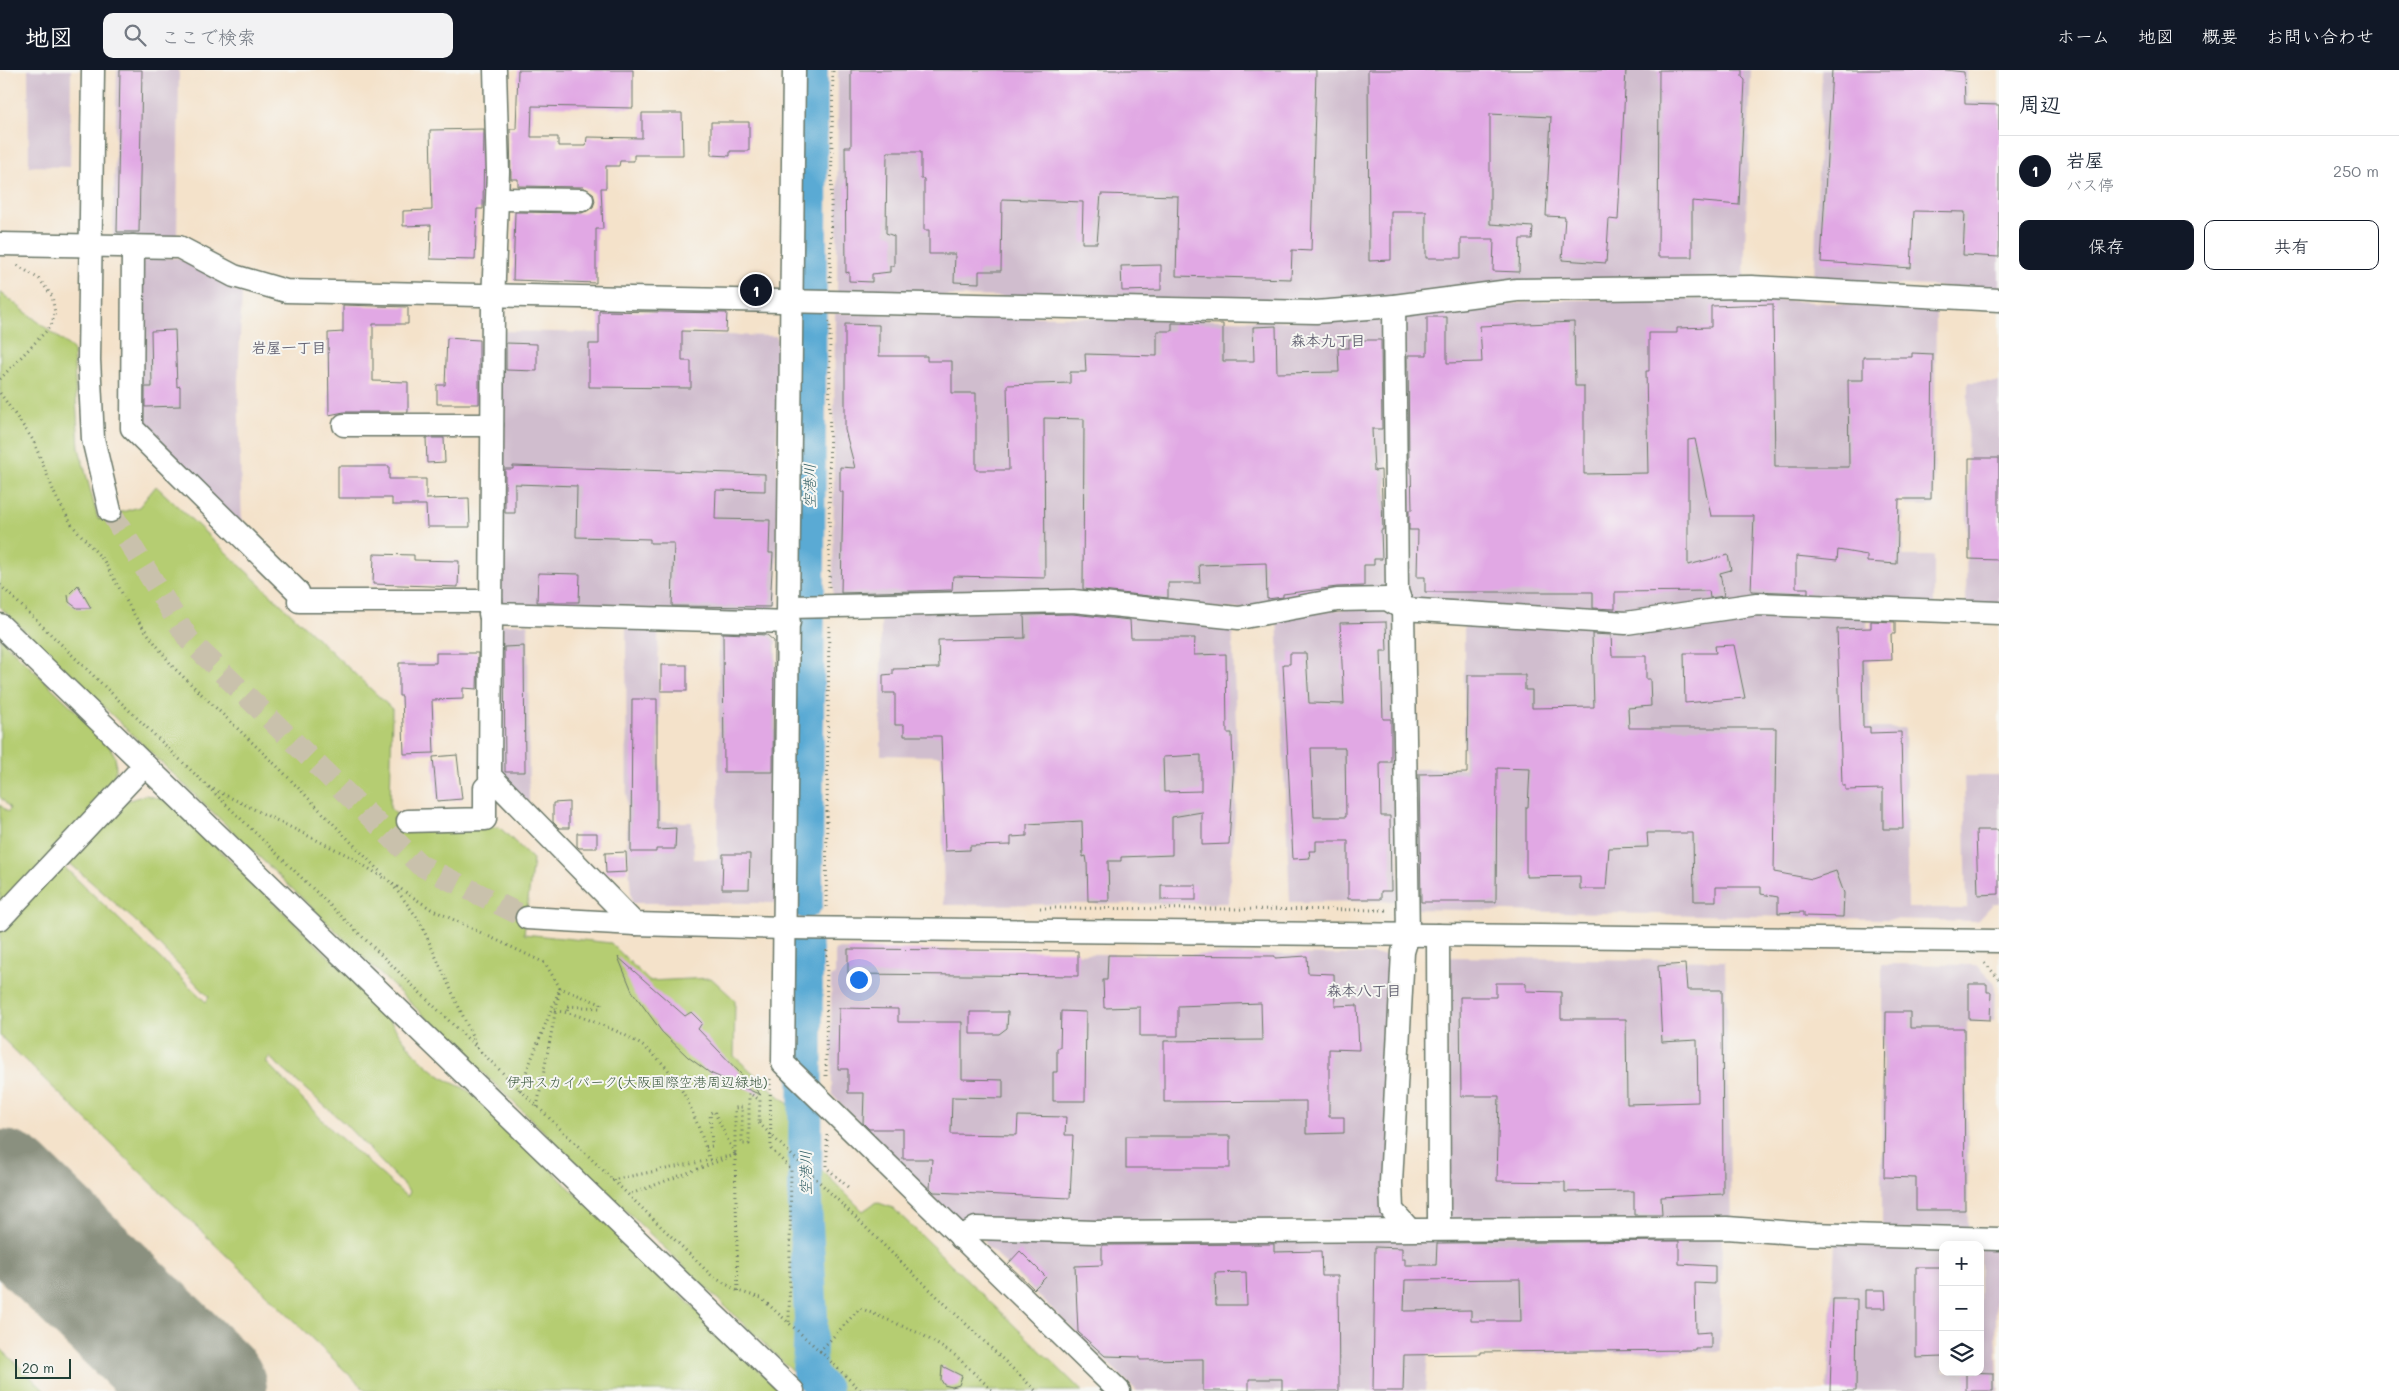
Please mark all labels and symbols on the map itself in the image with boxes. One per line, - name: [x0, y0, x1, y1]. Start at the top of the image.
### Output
- pin: 1: [740, 271, 772, 309]
- district label: 森本九丁目: [1290, 330, 1366, 350]
- district label: 岩屋一丁目: [251, 337, 327, 357]
- water label: 空港川: [799, 463, 819, 509]
- your location: [846, 967, 872, 993]
- district label: 森本八丁目: [1326, 980, 1402, 1000]
- park label: 伊丹スカイパーク(大阪国際空港周辺緑地): [506, 1072, 768, 1091]
- water label: 空港川: [795, 1150, 815, 1196]
- scale bar: [15, 1356, 71, 1379]

